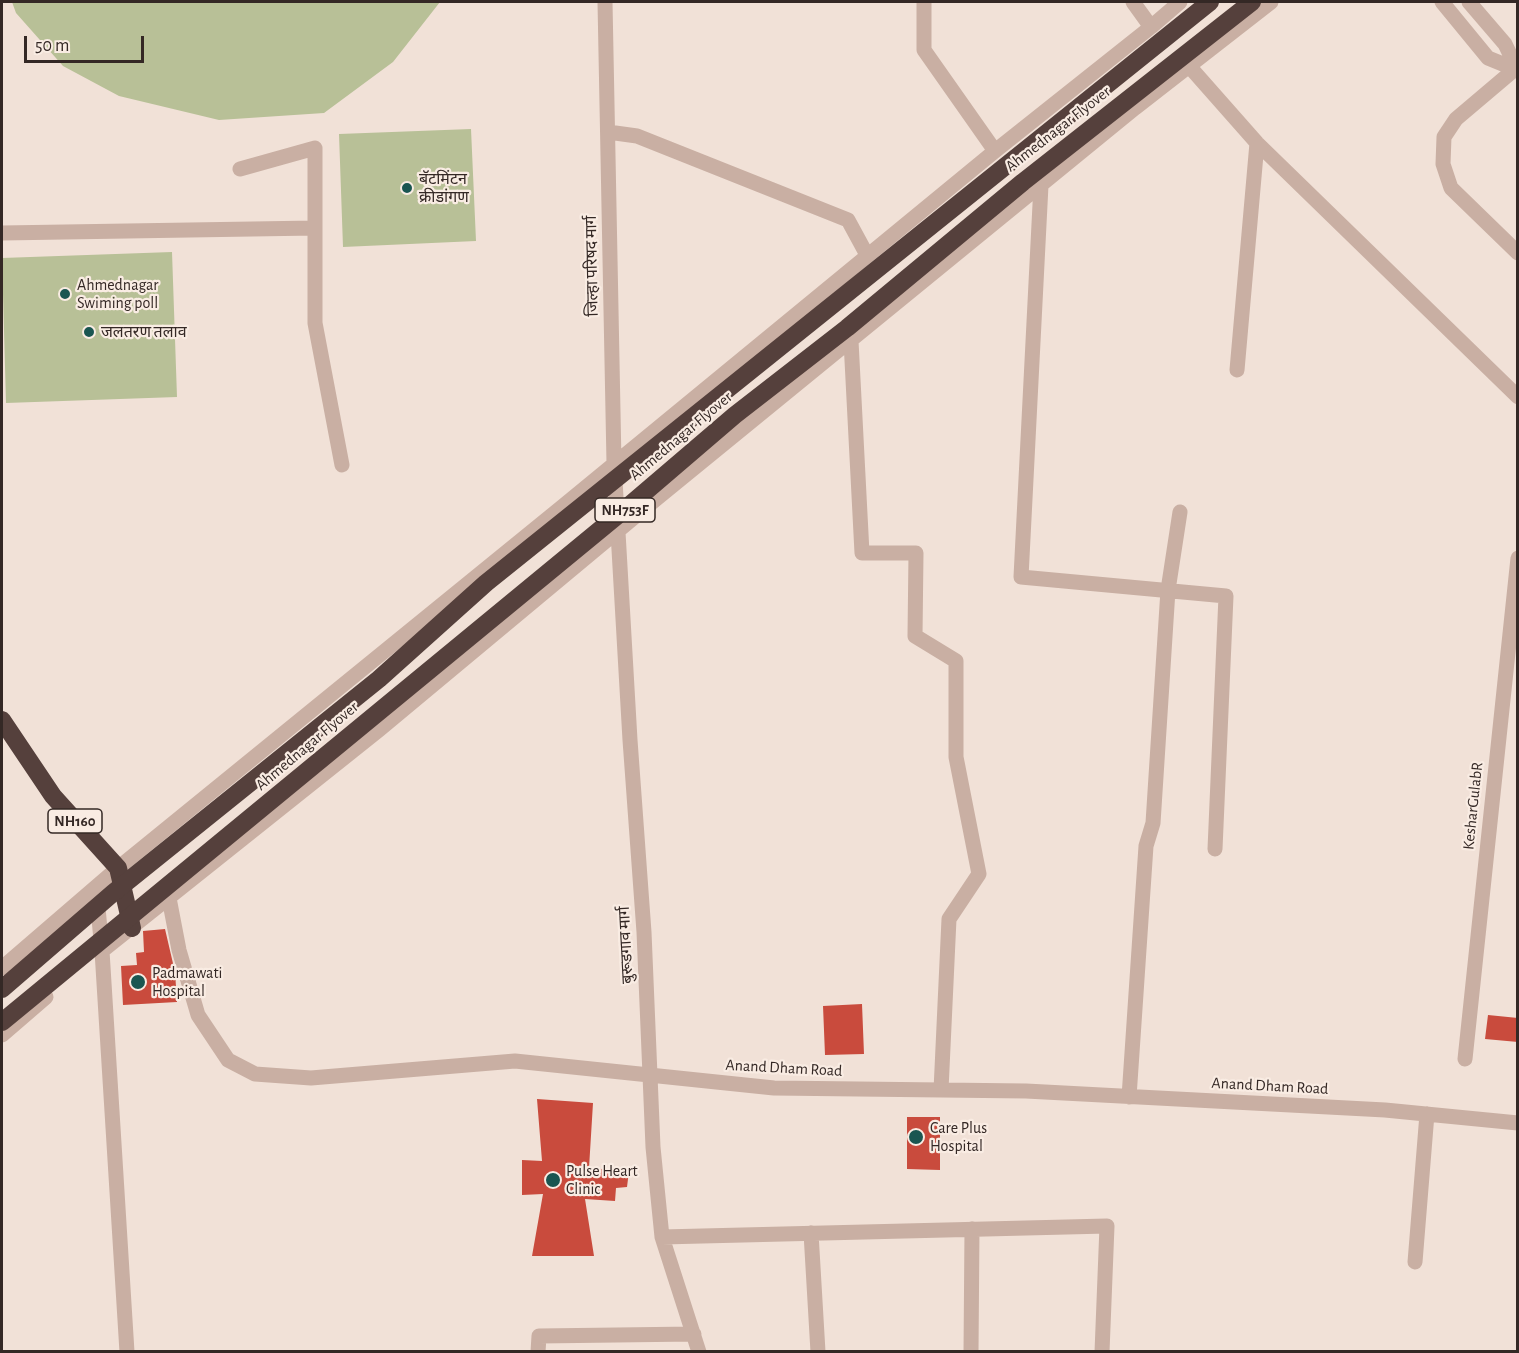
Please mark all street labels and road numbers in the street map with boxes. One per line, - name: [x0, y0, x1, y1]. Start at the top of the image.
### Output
- street label: Ahmednagar Flyover: [1002, 82, 1114, 176]
- street label: जिल्हा परिषद मार्ग: [582, 215, 602, 317]
- street label: Ahmednagar Flyover: [626, 387, 736, 485]
- road number: NH753F: [595, 498, 655, 522]
- street label: Ahmednagar Flyover: [252, 697, 362, 795]
- street label: KesharGulabR: [1459, 761, 1487, 851]
- road number: NH160: [48, 809, 102, 833]
- street label: बुरूडगाव मार्ग: [614, 906, 638, 984]
- street label: Anand Dham Road: [725, 1055, 843, 1081]
- street label: Anand Dham Road: [1211, 1073, 1329, 1099]

